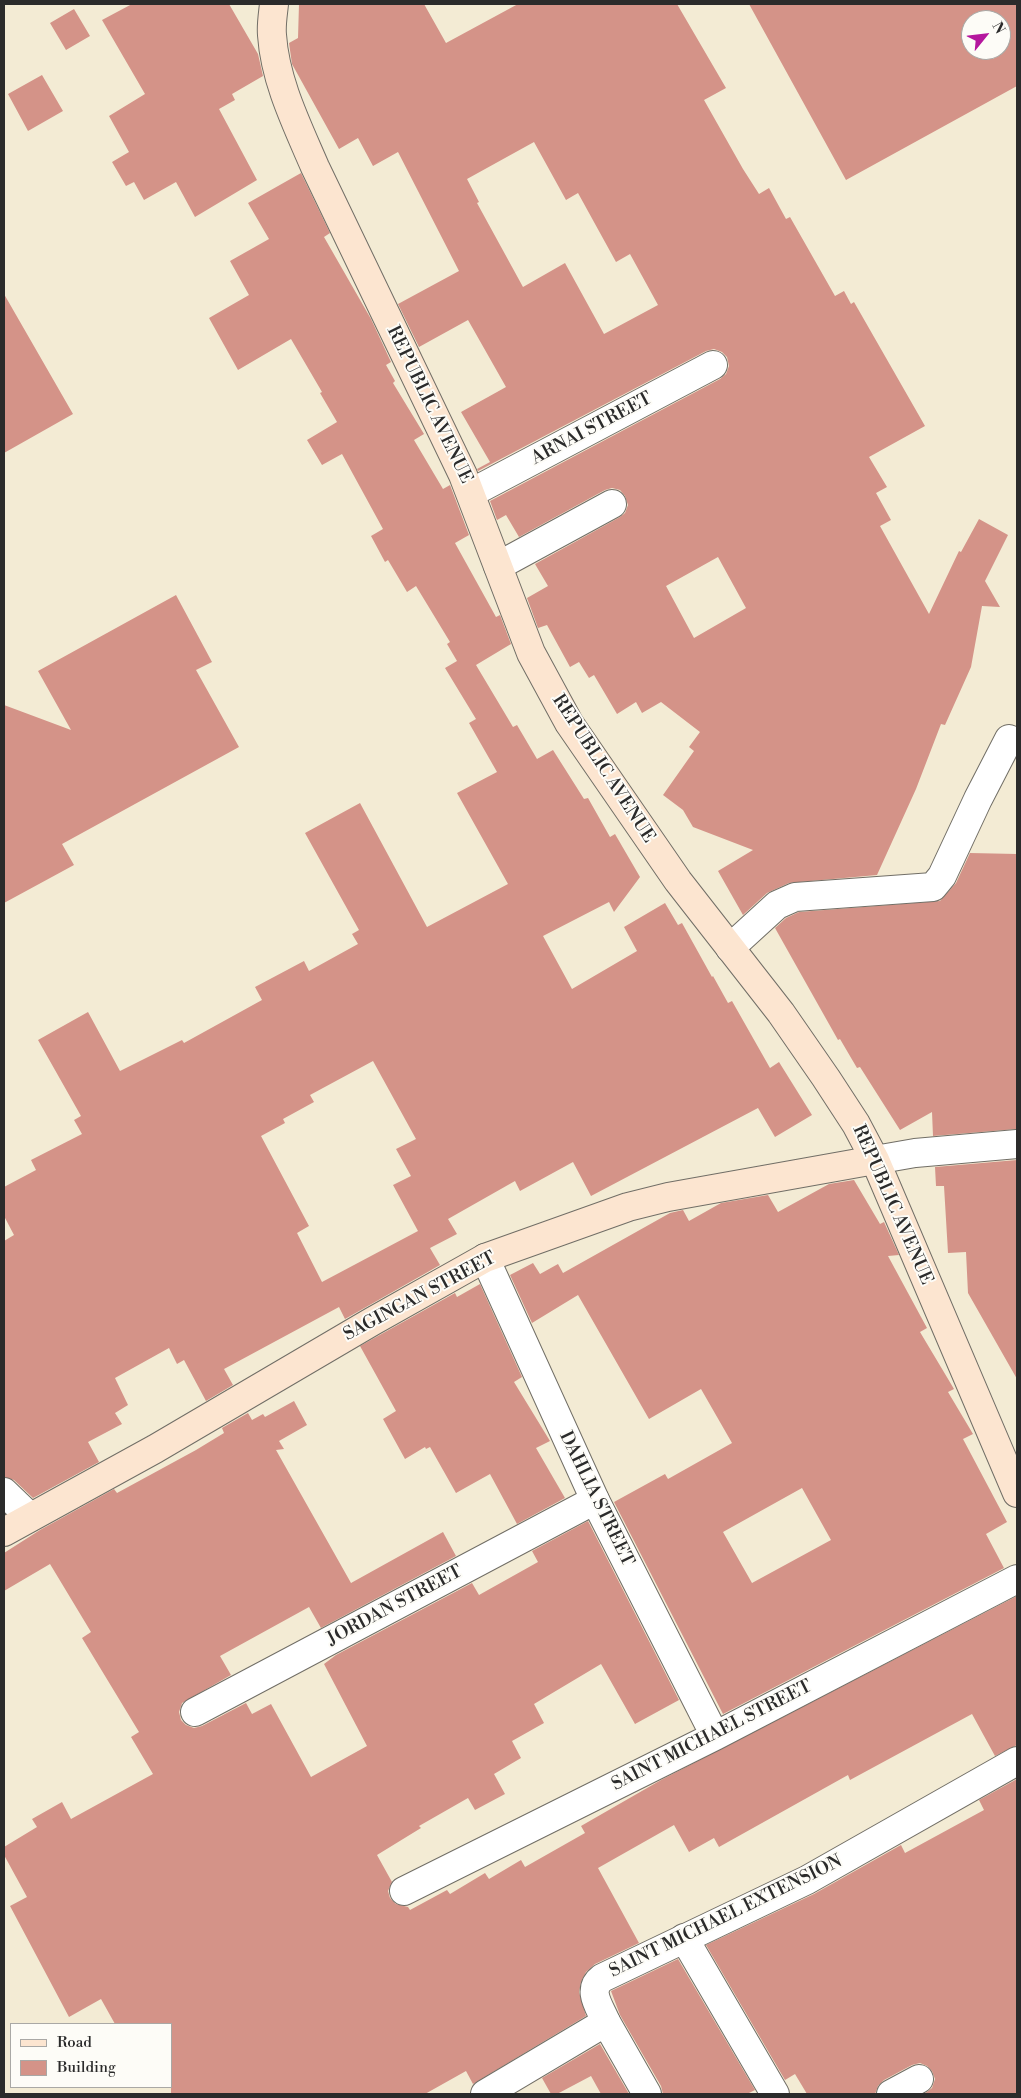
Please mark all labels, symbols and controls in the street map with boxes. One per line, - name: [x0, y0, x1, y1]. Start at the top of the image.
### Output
- north arrow: [961, 10, 1011, 60]
- text: N: [988, 19, 1009, 37]
- street label: REPUBLIC AVENUE: [381, 323, 477, 487]
- street label: ARNAI STREET: [528, 388, 656, 470]
- street label: REPUBLIC AVENUE: [547, 691, 659, 847]
- street label: REPUBLIC AVENUE: [847, 1122, 937, 1288]
- street label: SAGINGAN STREET: [340, 1248, 500, 1346]
- street label: DAHLIA STREET: [554, 1428, 638, 1570]
- street label: JORDAN STREET: [324, 1561, 466, 1651]
- street label: SAINT MICHAEL STREET: [608, 1676, 816, 1796]
- street label: SAINT MICHAEL EXTENSION: [606, 1851, 846, 1983]
- legend: [10, 2023, 172, 2088]
- text: Road: [57, 2033, 92, 2052]
- text: Building: [57, 2058, 116, 2077]

